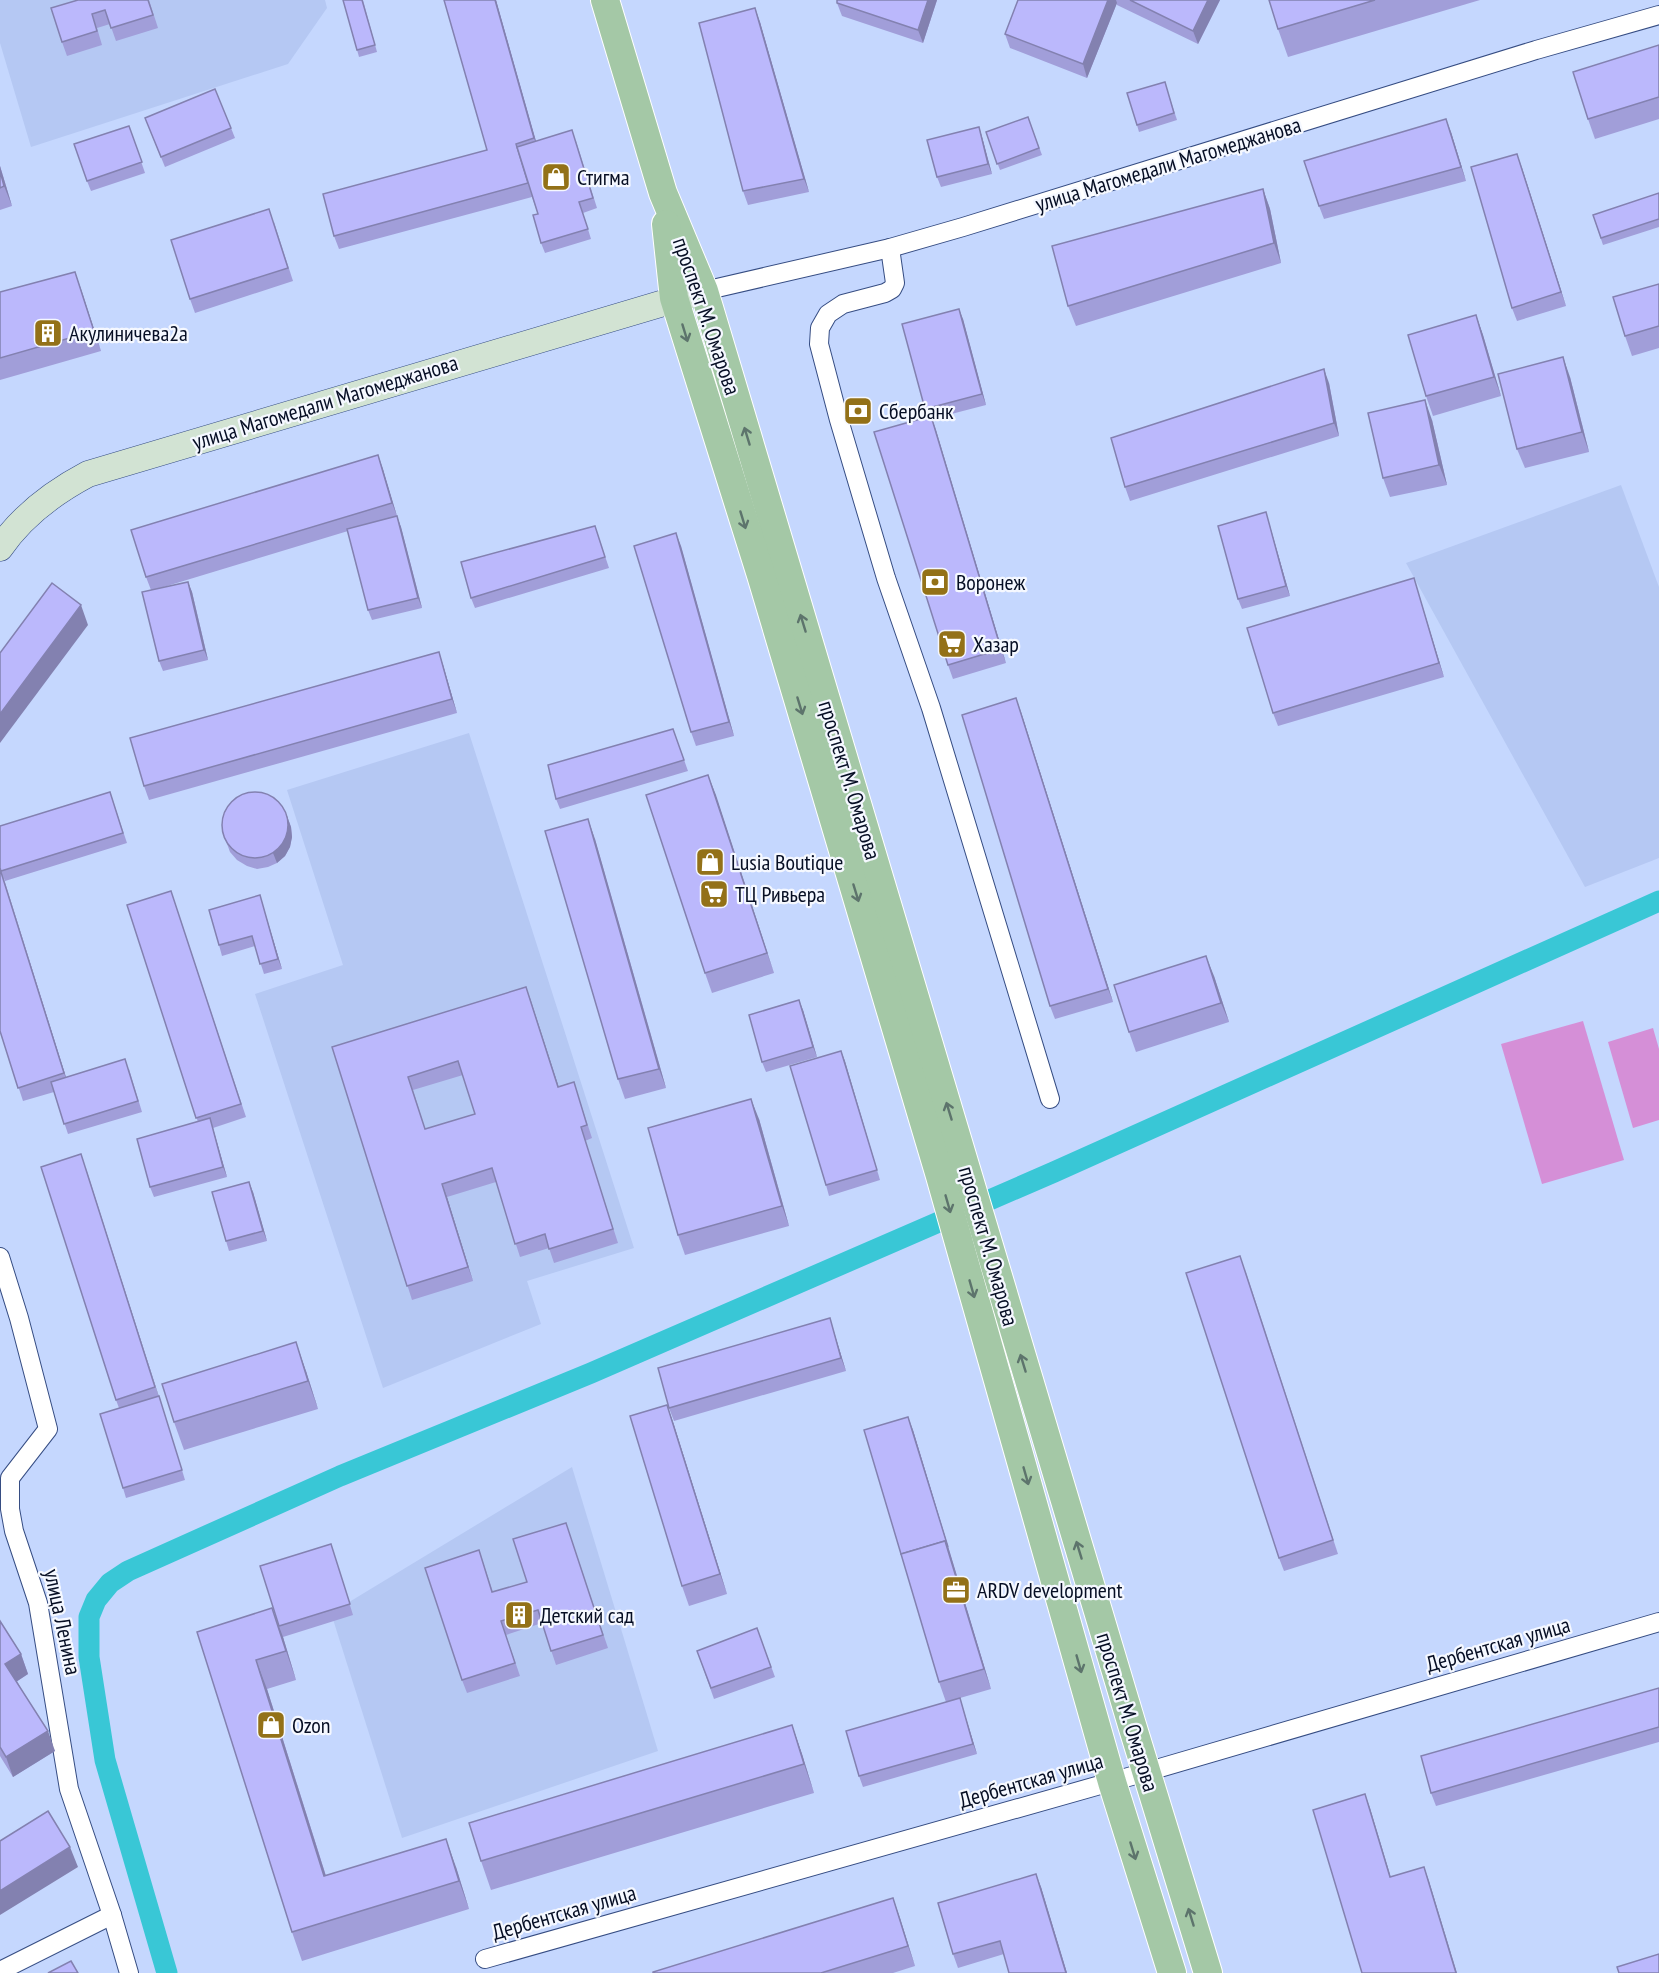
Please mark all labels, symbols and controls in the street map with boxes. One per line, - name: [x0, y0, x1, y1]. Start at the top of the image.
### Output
- street label: улица Магомедали Магомеджановa: [1032, 110, 1304, 218]
- shop icon: Стигма: [540, 161, 572, 193]
- place label: Стигма: [577, 163, 629, 191]
- street label: проспект М. Омарова: [667, 234, 747, 398]
- building icon: Акулиничева2а: [32, 317, 64, 349]
- place label: Акулиничева2а: [69, 319, 188, 347]
- one-way arrow: [680, 323, 691, 342]
- street label: улица Магомедали Магомеджанова: [189, 348, 461, 456]
- bank icon: Сбербанк: [842, 395, 874, 427]
- place label: Сбербанк: [879, 397, 954, 425]
- one-way arrow: [741, 427, 752, 446]
- one-way arrow: [739, 510, 750, 529]
- bank icon: Воронеж: [919, 566, 951, 598]
- place label: Воронеж: [956, 568, 1025, 596]
- one-way arrow: [797, 614, 808, 633]
- supermarket icon: Хазар: [936, 628, 968, 660]
- place label: Хазар: [973, 630, 1019, 658]
- one-way arrow: [795, 696, 806, 715]
- street label: проспект М. Омарова: [813, 697, 887, 863]
- shop icon: Lusia Boutique: [694, 846, 726, 878]
- place label: Lusia Boutique: [731, 848, 843, 876]
- supermarket icon: ТЦ Ривьера: [698, 878, 730, 910]
- place label: ТЦ Ривьера: [735, 880, 825, 908]
- one-way arrow: [851, 883, 862, 902]
- one-way arrow: [943, 1102, 954, 1121]
- street label: проспект М. Омарова: [953, 1163, 1025, 1329]
- one-way arrow: [943, 1194, 954, 1213]
- one-way arrow: [967, 1279, 978, 1298]
- one-way arrow: [1017, 1354, 1028, 1373]
- one-way arrow: [1021, 1466, 1032, 1485]
- one-way arrow: [1073, 1541, 1084, 1560]
- street label: улица Ленина: [38, 1567, 88, 1677]
- office icon: ARDV development: [940, 1574, 972, 1606]
- place label: ARDV development: [977, 1576, 1123, 1604]
- building icon: Детский сад: [503, 1599, 535, 1631]
- place label: Детский сад: [540, 1601, 634, 1629]
- street label: Дербентская улица: [1423, 1610, 1573, 1678]
- street label: проспект М. Омарова: [1091, 1629, 1165, 1795]
- one-way arrow: [1074, 1654, 1085, 1673]
- shop icon: Ozon: [255, 1709, 287, 1741]
- place label: Ozon: [292, 1711, 331, 1739]
- street label: Дербентская улица: [956, 1746, 1106, 1814]
- one-way arrow: [1129, 1841, 1140, 1860]
- street label: Дербентская улица: [489, 1878, 639, 1946]
- one-way arrow: [1185, 1908, 1196, 1927]

